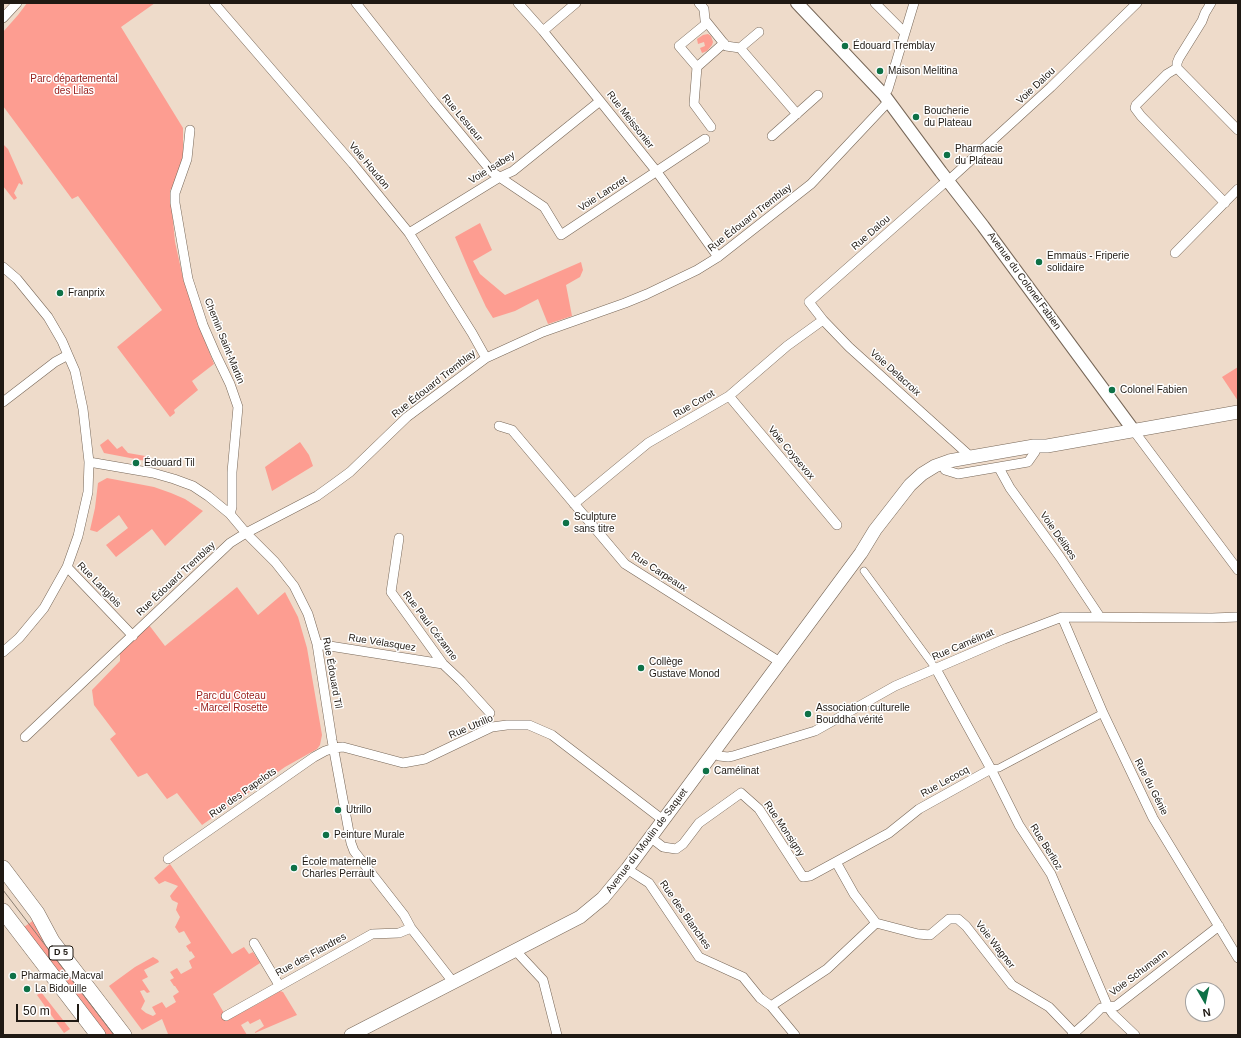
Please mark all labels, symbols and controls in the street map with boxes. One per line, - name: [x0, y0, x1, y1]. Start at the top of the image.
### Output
- place label: Édouard Tremblay: [853, 40, 935, 52]
- marker: Édouard Tremblay: [840, 41, 850, 51]
- place label: Maison Melitina: [888, 65, 957, 77]
- street label: Voie Dalou: [1014, 65, 1058, 107]
- marker: Maison Melitina: [875, 66, 885, 76]
- park label: Parc départemental des Lilas: [30, 73, 118, 96]
- street label: Rue Meissonier: [604, 89, 656, 151]
- street label: Rue Lesueur: [439, 92, 485, 144]
- place label: Boucherie du Plateau: [924, 105, 972, 128]
- marker: Boucherie du Plateau: [911, 112, 921, 122]
- street label: Voie Houdon: [346, 140, 392, 192]
- place label: Pharmacie du Plateau: [955, 143, 1003, 166]
- street label: Voie Isabey: [467, 149, 517, 187]
- marker: Pharmacie du Plateau: [942, 150, 952, 160]
- street label: Voie Lancret: [576, 174, 630, 214]
- street label: Rue Édouard Tremblay: [706, 182, 794, 254]
- street label: Rue Dalou: [849, 213, 893, 253]
- street label: Avenue du Colonel Fabien: [985, 230, 1063, 332]
- place label: Emmaüs - Friperie solidaire: [1047, 250, 1129, 274]
- marker: Emmaüs - Friperie solidaire: [1034, 257, 1044, 267]
- place label: Franprix: [68, 287, 105, 299]
- marker: Franprix: [55, 288, 65, 298]
- street label: Chemin Saint-Martin: [201, 296, 247, 386]
- street label: Voie Delacroix: [867, 347, 923, 399]
- street label: Rue Édouard Tremblay: [390, 348, 478, 420]
- place label: Colonel Fabien: [1120, 384, 1187, 396]
- marker: Colonel Fabien: [1107, 385, 1117, 395]
- street label: Rue Corot: [671, 387, 717, 421]
- street label: Voie Coysevox: [765, 424, 817, 482]
- place label: Édouard Til: [144, 457, 195, 469]
- marker: Édouard Til: [131, 458, 141, 468]
- street label: Voie Délibes: [1037, 510, 1079, 562]
- place label: Sculpture sans titre: [574, 511, 616, 534]
- marker: Sculpture sans titre: [561, 518, 571, 528]
- street label: Rue Édouard Tremblay: [134, 539, 218, 619]
- street label: Rue Carpeaux: [629, 549, 689, 595]
- street label: Rue Langlois: [74, 560, 124, 610]
- street label: Rue Paul Cézanne: [400, 589, 460, 663]
- street label: Rue Camélinat: [930, 627, 996, 663]
- street label: Rue Vélasquez: [348, 632, 416, 654]
- street label: Rue Édouard Til: [320, 637, 344, 709]
- place label: Collège Gustave Monod: [649, 656, 720, 680]
- marker: Collège Gustave Monod: [636, 663, 646, 673]
- park label: Parc du Coteau - Marcel Rosette: [194, 690, 268, 714]
- place label: Association culturelle Bouddha vérité: [816, 702, 910, 726]
- marker: Association culturelle Bouddha vérité: [803, 709, 813, 719]
- street label: Rue Utrillo: [447, 712, 495, 742]
- street label: Rue du Génie: [1132, 757, 1170, 817]
- street label: Rue Lecocq: [919, 764, 971, 800]
- street label: Rue des Papelots: [207, 765, 279, 821]
- place label: Camélinat: [714, 765, 759, 777]
- marker: Camélinat: [701, 766, 711, 776]
- street label: Avenue du Moulin de Saquet: [604, 786, 690, 896]
- street label: Rue Monsigny: [761, 799, 807, 859]
- place label: Utrillo: [346, 804, 372, 816]
- marker: Utrillo: [333, 805, 343, 815]
- street label: Rue Berlioz: [1027, 822, 1065, 872]
- place label: Peinture Murale: [334, 829, 405, 841]
- marker: Peinture Murale: [321, 830, 331, 840]
- place label: École maternelle Charles Perrault: [302, 856, 376, 880]
- marker: École maternelle Charles Perrault: [289, 863, 299, 873]
- street label: Rue des Blanches: [657, 878, 713, 952]
- street label: Voie Wagner: [973, 919, 1017, 971]
- street label: Rue des Flandres: [274, 931, 348, 979]
- road number: D 5: [49, 946, 73, 960]
- street label: Voie Schumann: [1107, 947, 1171, 999]
- place label: Pharmacie Macval: [21, 970, 103, 982]
- marker: Pharmacie Macval: [8, 971, 18, 981]
- north arrow: [1185, 982, 1225, 1022]
- place label: La Bidouille: [35, 983, 87, 995]
- marker: La Bidouille: [22, 984, 32, 994]
- scale bar: [18, 996, 81, 1022]
- text: 50 m: [23, 1004, 50, 1018]
- text: N: [1202, 1006, 1212, 1019]

